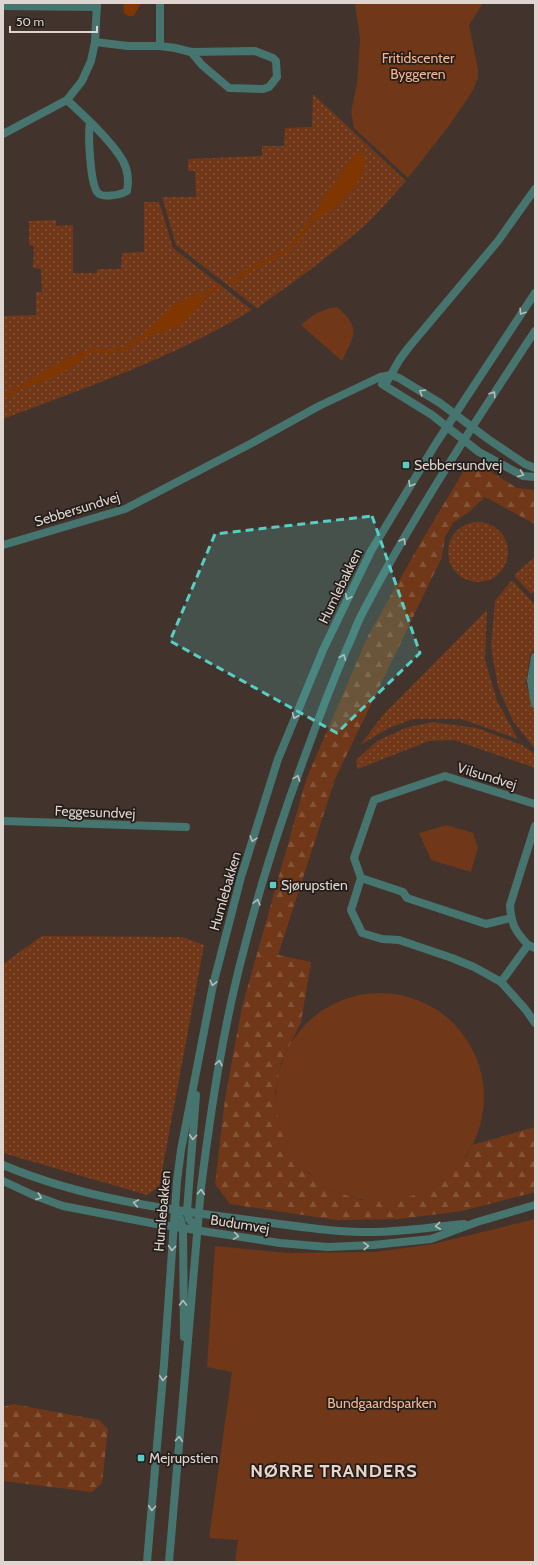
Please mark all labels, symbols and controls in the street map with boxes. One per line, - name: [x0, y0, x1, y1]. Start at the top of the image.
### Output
- scale bar: [10, 8, 97, 34]
- text: 50 m: [16, 14, 44, 29]
- park label: Fritidscenter Byggeren: [382, 49, 455, 83]
- one-way arrow: [520, 308, 527, 315]
- one-way arrow: [419, 390, 426, 397]
- one-way arrow: [489, 391, 496, 398]
- place label: Sebbersundvej: [414, 456, 502, 474]
- marker: Sebbersundvej: [401, 460, 411, 470]
- one-way arrow: [517, 470, 524, 478]
- one-way arrow: [409, 480, 416, 487]
- street label: Sebbersundvej: [32, 488, 122, 530]
- one-way arrow: [399, 538, 406, 546]
- street label: Humlebakken: [314, 545, 366, 627]
- one-way arrow: [346, 593, 353, 601]
- one-way arrow: [339, 653, 347, 660]
- one-way arrow: [292, 712, 300, 719]
- street label: Vilsundvej: [455, 758, 519, 794]
- one-way arrow: [292, 775, 300, 782]
- street label: Feggesundvej: [54, 802, 136, 822]
- one-way arrow: [249, 835, 258, 842]
- street label: Humlebakken: [205, 849, 245, 933]
- place label: Sjørupstien: [281, 876, 348, 894]
- marker: Sjørupstien: [268, 880, 278, 890]
- one-way arrow: [252, 898, 260, 905]
- one-way arrow: [210, 979, 218, 986]
- one-way arrow: [215, 1060, 223, 1066]
- one-way arrow: [188, 1134, 197, 1140]
- street label: Humlebakken: [149, 1169, 175, 1252]
- one-way arrow: [196, 1189, 205, 1195]
- one-way arrow: [35, 1192, 42, 1201]
- one-way arrow: [133, 1199, 139, 1208]
- street label: Budumvej: [209, 1210, 271, 1238]
- one-way arrow: [435, 1222, 441, 1231]
- one-way arrow: [233, 1232, 239, 1240]
- one-way arrow: [363, 1241, 369, 1250]
- one-way arrow: [167, 1245, 176, 1251]
- one-way arrow: [179, 1300, 187, 1306]
- one-way arrow: [159, 1375, 168, 1381]
- park label: Bundgaardsparken: [327, 1394, 437, 1412]
- one-way arrow: [175, 1436, 184, 1442]
- place label: Mejrupstien: [149, 1449, 219, 1467]
- marker: Mejrupstien: [136, 1453, 146, 1463]
- district label: NØRRE TRANDERS: [250, 1460, 418, 1482]
- one-way arrow: [148, 1505, 157, 1511]

